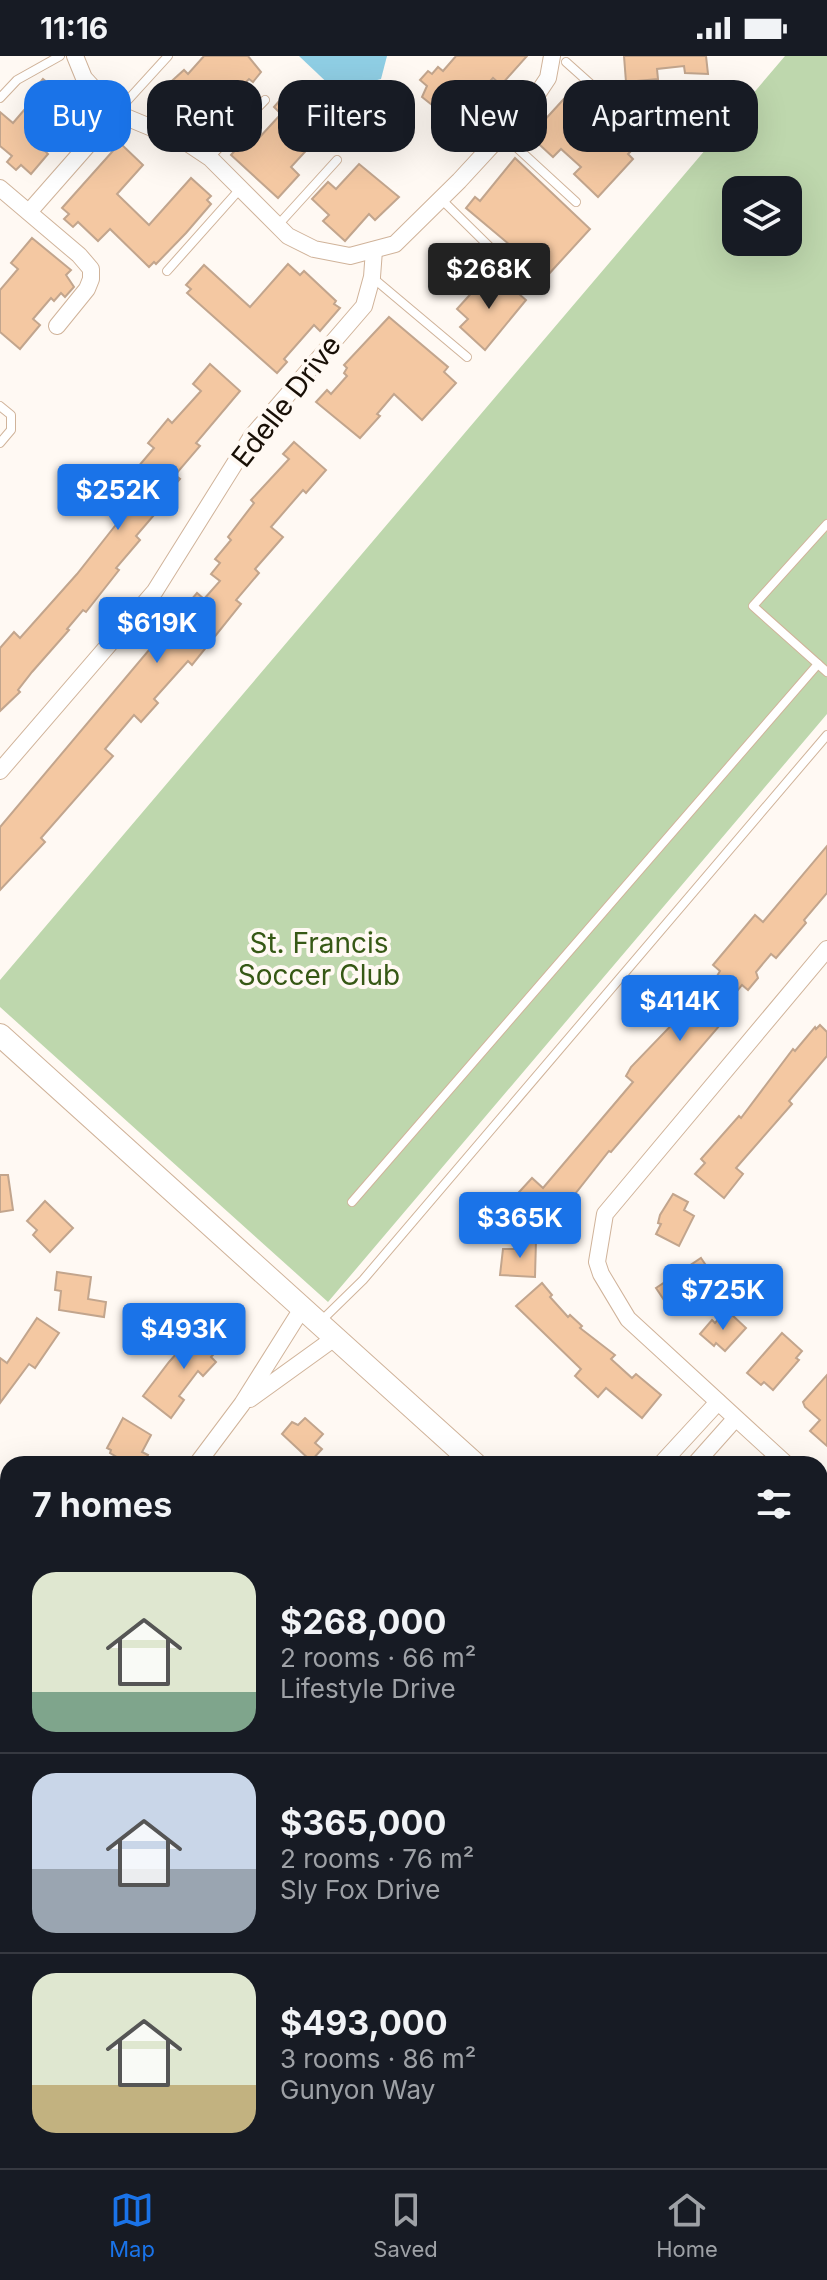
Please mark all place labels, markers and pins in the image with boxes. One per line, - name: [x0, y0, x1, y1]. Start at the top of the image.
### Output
- pin: $268K: [433, 243, 545, 311]
- pin: $252K: [62, 464, 174, 532]
- pin: $619K: [101, 597, 213, 665]
- pin: $414K: [624, 975, 736, 1043]
- pin: $365K: [464, 1192, 576, 1260]
- pin: $725K: [667, 1264, 779, 1332]
- pin: $493K: [128, 1303, 240, 1371]

